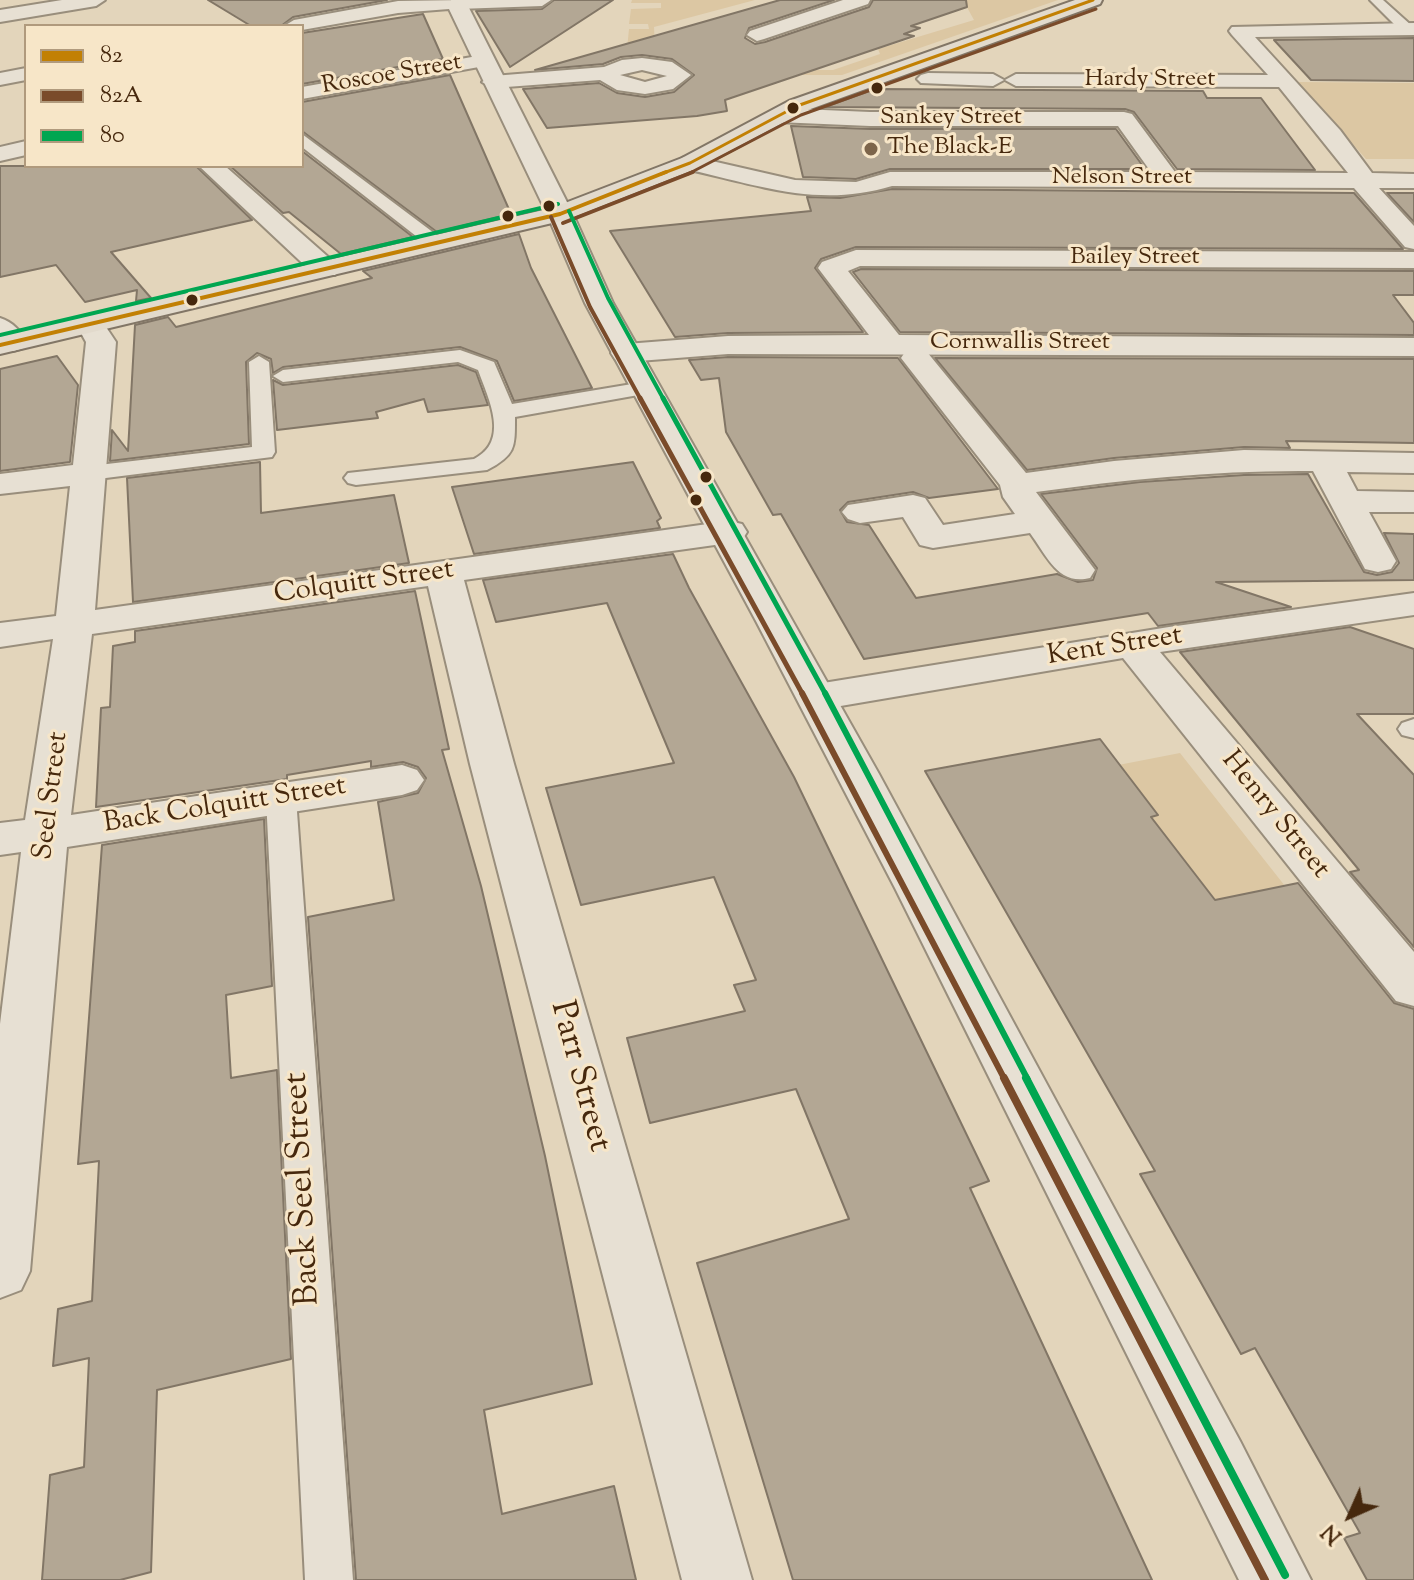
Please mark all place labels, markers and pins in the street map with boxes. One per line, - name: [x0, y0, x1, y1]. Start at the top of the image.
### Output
- unlabelled marker: [869, 80, 885, 96]
- unlabelled marker: [785, 100, 801, 116]
- place label: The Black-E: [887, 135, 1012, 163]
- marker: The Black-E: [862, 140, 880, 158]
- unlabelled marker: [541, 198, 557, 214]
- unlabelled marker: [500, 208, 516, 224]
- unlabelled marker: [184, 292, 200, 308]
- unlabelled marker: [698, 469, 714, 485]
- unlabelled marker: [688, 492, 704, 508]

